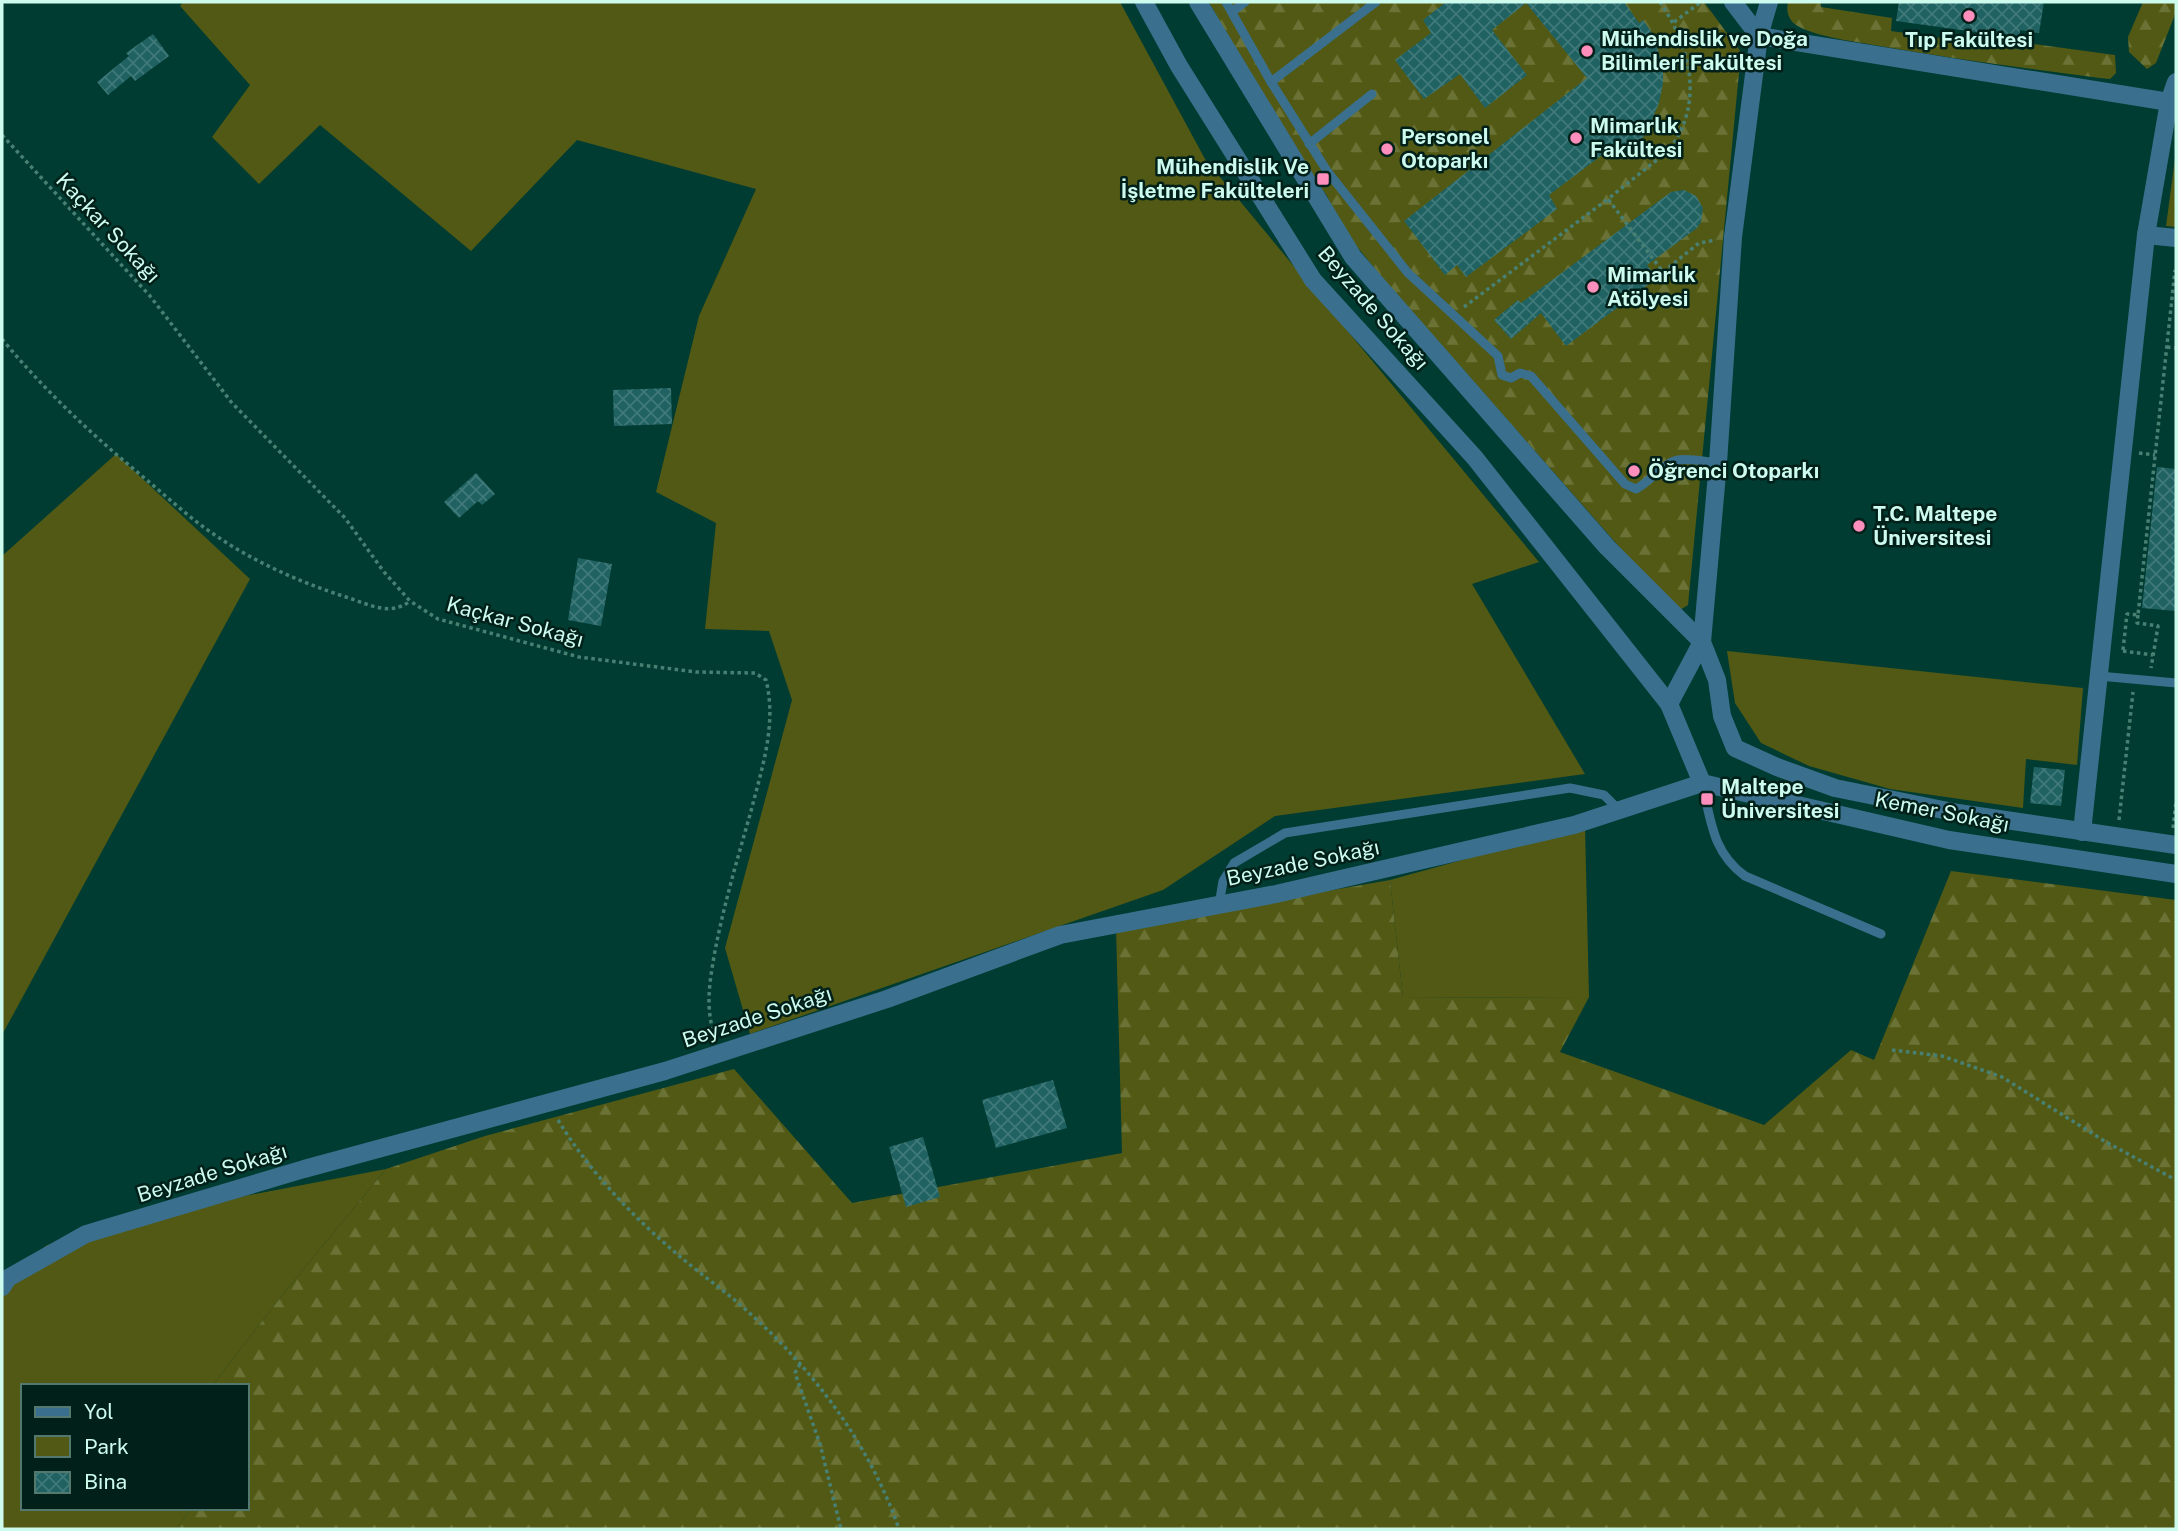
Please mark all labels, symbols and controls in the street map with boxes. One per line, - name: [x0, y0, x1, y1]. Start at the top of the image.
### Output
- marker: Tıp Fakültesi: [1961, 8, 1977, 24]
- place label: Mühendislik ve Doğa Bilimleri Fakültesi: [1601, 26, 1808, 75]
- place label: Tıp Fakültesi: [1905, 27, 2033, 52]
- marker: Mühendislik ve Doğa Bilimleri Fakültesi: [1579, 43, 1595, 59]
- place label: Mimarlık Fakültesi: [1590, 113, 1682, 162]
- place label: Personel Otoparkı: [1401, 124, 1490, 173]
- marker: Mimarlık Fakültesi: [1568, 130, 1584, 146]
- marker: Personel Otoparkı: [1379, 141, 1395, 157]
- place label: Mühendislik Ve İşletme Fakülteleri: [1121, 154, 1309, 203]
- street label: Kaçkar Sokağı: [51, 168, 166, 288]
- marker: Mühendislik Ve İşletme Fakülteleri: [1315, 171, 1331, 187]
- street label: Beyzade Sokağı: [1313, 241, 1434, 375]
- place label: Mimarlık Atölyesi: [1607, 262, 1696, 311]
- marker: Mimarlık Atölyesi: [1585, 279, 1601, 295]
- place label: Öğrenci Otoparkı: [1648, 458, 1819, 483]
- marker: Öğrenci Otoparkı: [1626, 463, 1642, 479]
- place label: T.C. Maltepe Üniversitesi: [1873, 501, 1997, 550]
- marker: T.C. Maltepe Üniversitesi: [1851, 518, 1867, 534]
- street label: Kaçkar Sokağı: [444, 591, 586, 652]
- place label: Maltepe Üniversitesi: [1721, 774, 1839, 823]
- street label: Kemer Sokağı: [1873, 786, 2011, 837]
- marker: Maltepe Üniversitesi: [1699, 791, 1715, 807]
- street label: Beyzade Sokağı: [1224, 834, 1382, 891]
- street label: Beyzade Sokağı: [679, 981, 835, 1052]
- street label: Beyzade Sokağı: [134, 1138, 290, 1207]
- legend: [21, 1384, 248, 1510]
- text: Yol: [84, 1399, 114, 1424]
- text: Park: [84, 1434, 129, 1459]
- text: Bina: [84, 1469, 127, 1494]

